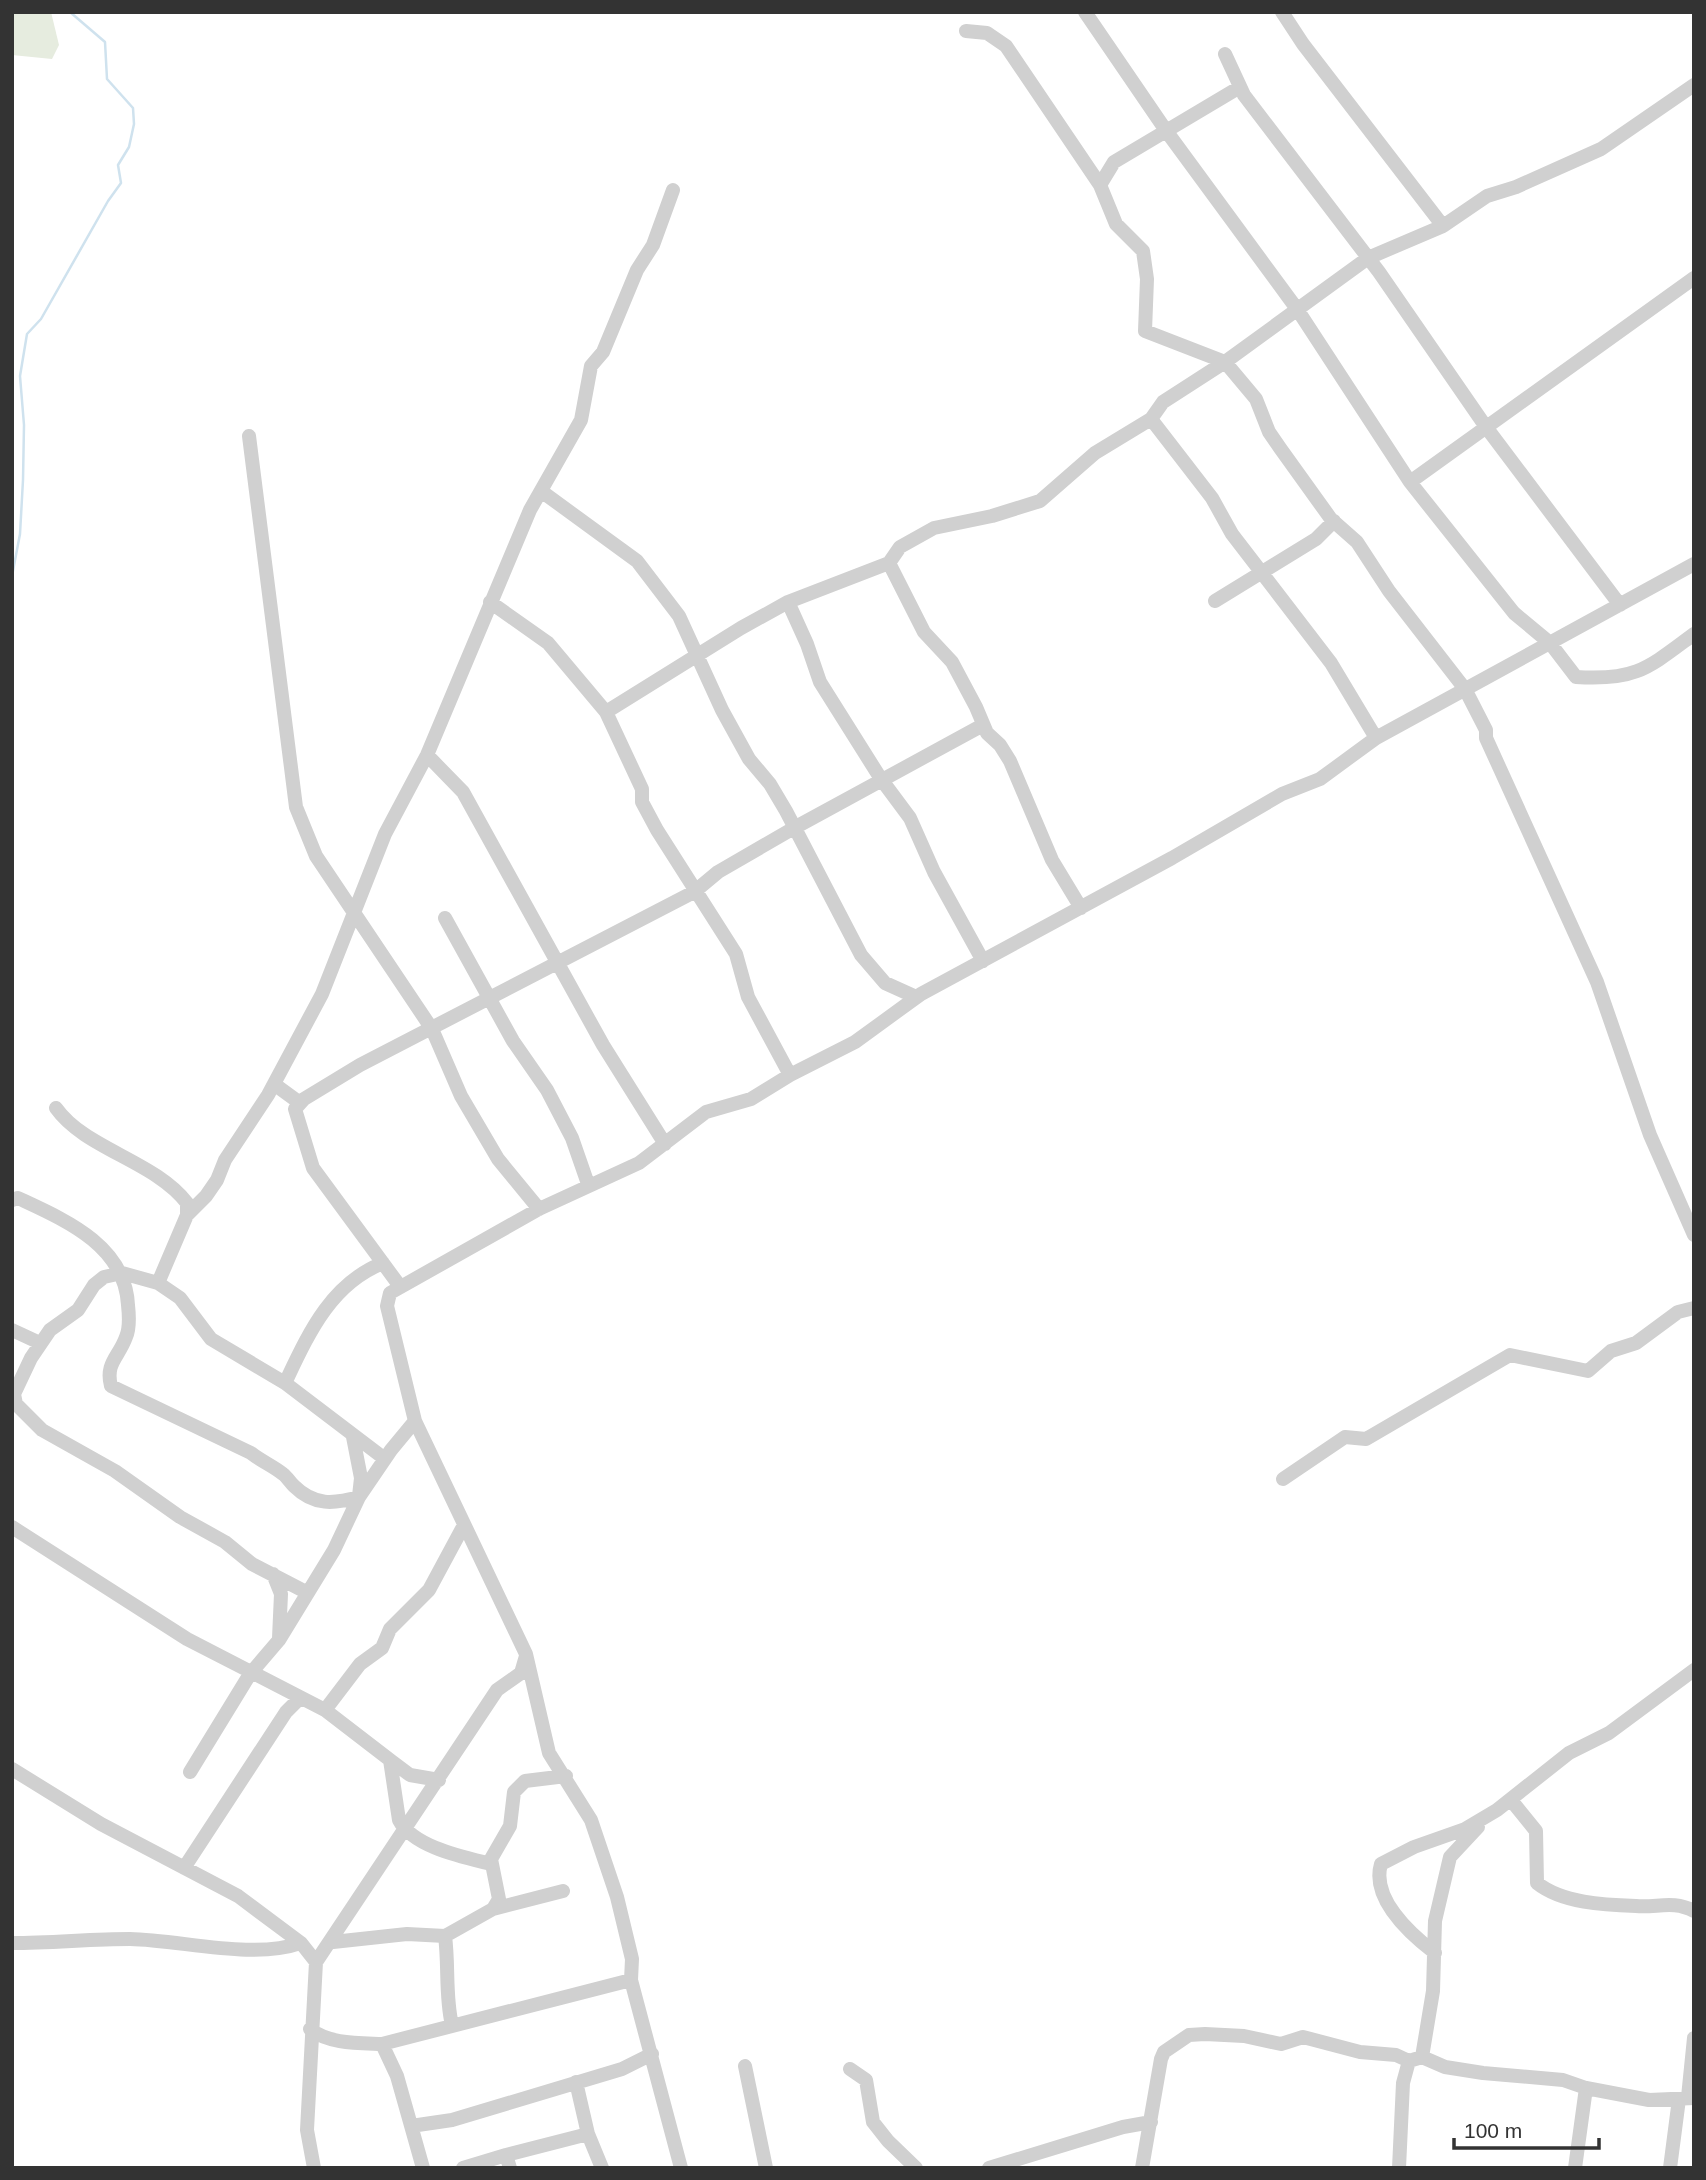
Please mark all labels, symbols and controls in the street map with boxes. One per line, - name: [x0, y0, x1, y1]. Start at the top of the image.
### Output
- scale bar: [1454, 2106, 1599, 2150]
- text: 100 m: [1464, 2119, 1522, 2142]

